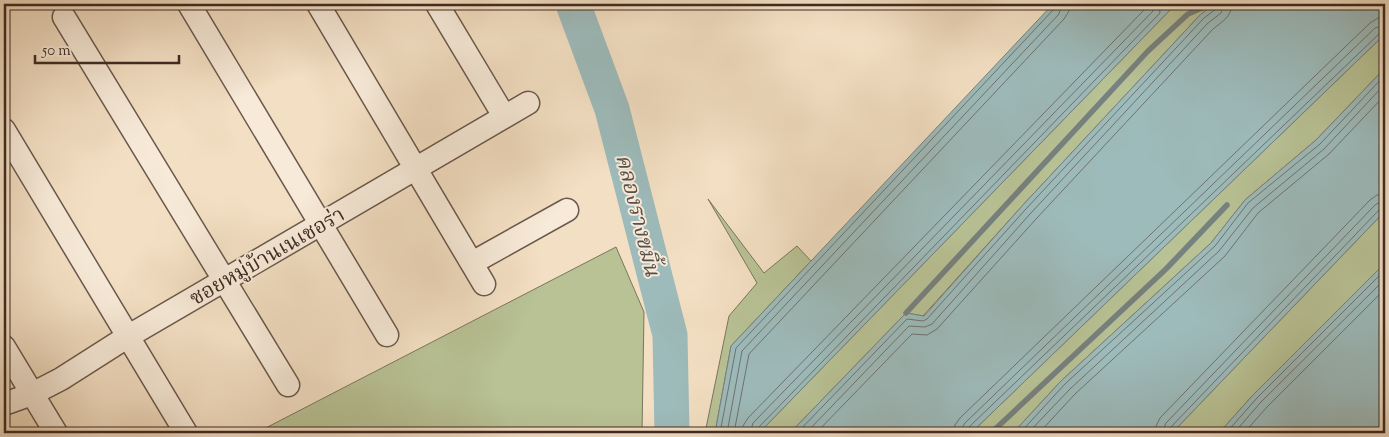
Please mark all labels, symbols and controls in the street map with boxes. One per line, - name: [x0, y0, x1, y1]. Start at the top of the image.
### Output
- scale bar: [35, 32, 179, 64]
- text: 50 m: [41, 41, 71, 62]
- water label: คลองรางขมิ้น: [605, 151, 669, 281]
- street label: ซอยหมู่บ้านเนเชอร่า: [185, 201, 351, 314]

